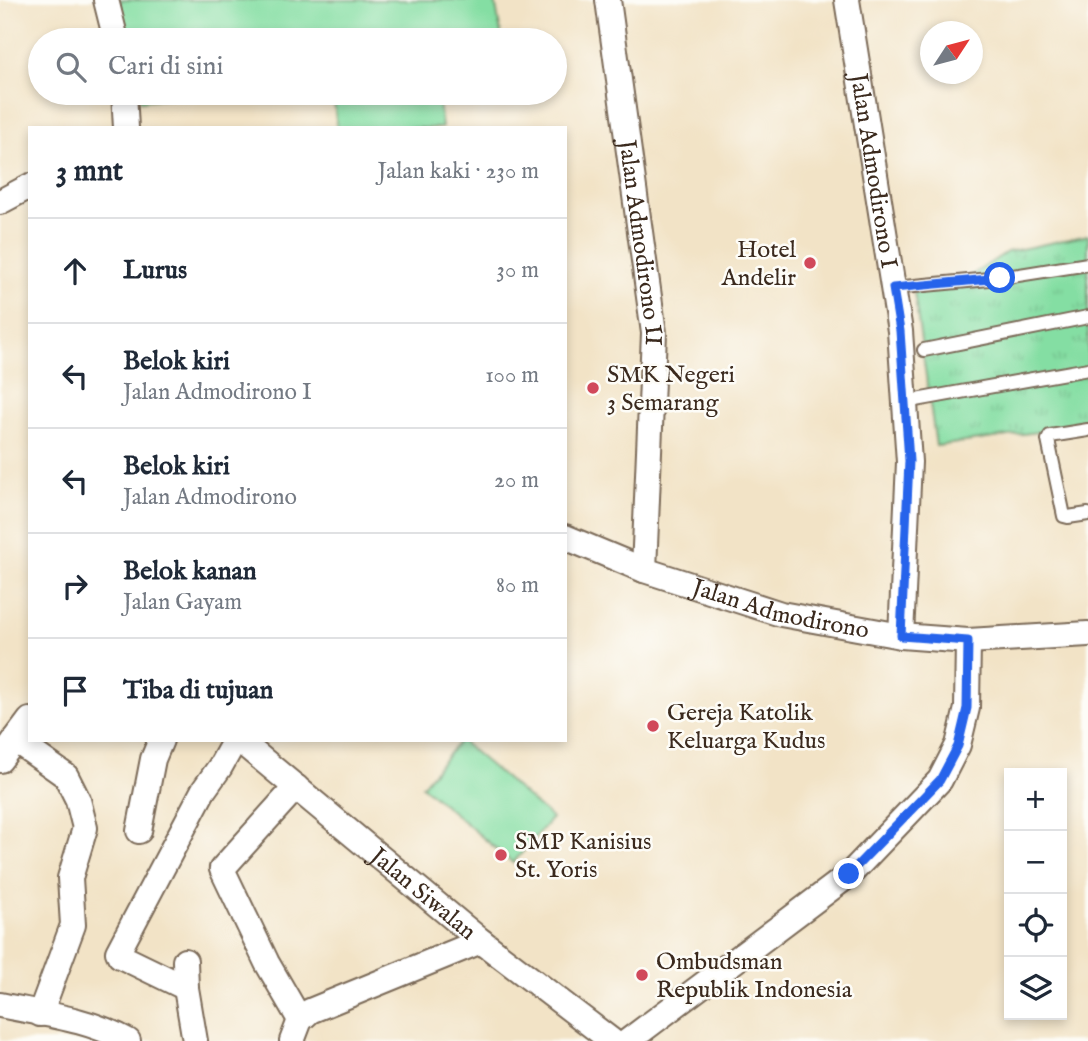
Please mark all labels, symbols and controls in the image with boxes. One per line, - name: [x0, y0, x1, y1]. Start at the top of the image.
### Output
- north arrow: [920, 21, 983, 84]
- search box: [28, 28, 567, 105]
- icon: search: [52, 48, 90, 86]
- text: Cari di sini: [108, 50, 223, 83]
- street label: Jalan Admodirono I: [842, 68, 904, 271]
- street label: Jalan Admodirono II: [610, 135, 668, 346]
- text: 3 mnt: [56, 153, 123, 191]
- text: Jalan kaki · 230 m: [377, 157, 539, 186]
- place label: Hotel Andelir: [720, 235, 796, 294]
- icon: ahead: [56, 252, 94, 290]
- text: Lurus: [123, 254, 187, 287]
- marker: Hotel Andelir: [802, 255, 818, 271]
- text: 30 m: [496, 256, 539, 285]
- route start: [984, 262, 1015, 293]
- text: Belok kiri: [123, 345, 230, 378]
- icon: left: [56, 357, 94, 395]
- place label: SMK Negeri 3 Semarang: [607, 360, 735, 419]
- text: 100 m: [485, 361, 539, 390]
- text: Jalan Admodirono I: [123, 378, 312, 407]
- marker: SMK Negeri 3 Semarang: [585, 380, 601, 396]
- text: Belok kiri: [123, 450, 230, 483]
- icon: left: [56, 462, 94, 500]
- text: 20 m: [494, 466, 539, 495]
- text: Jalan Admodirono: [123, 483, 297, 512]
- text: Belok kanan: [123, 555, 257, 588]
- icon: right: [56, 567, 94, 605]
- text: 80 m: [496, 571, 539, 600]
- street label: Jalan Admodirono: [685, 572, 871, 647]
- text: Jalan Gayam: [123, 588, 242, 617]
- icon: arrive: [56, 672, 94, 710]
- text: Tiba di tujuan: [123, 674, 273, 707]
- place label: Gereja Katolik Keluarga Kudus: [667, 698, 825, 757]
- marker: Gereja Katolik Keluarga Kudus: [645, 718, 661, 734]
- map controls: [1004, 768, 1067, 1020]
- button: +: [1004, 768, 1067, 831]
- place label: SMP Kanisius St. Yoris: [515, 827, 652, 886]
- button: −: [1004, 831, 1067, 894]
- street label: Jalan Siwalan: [361, 839, 482, 948]
- marker: SMP Kanisius St. Yoris: [493, 847, 509, 863]
- route end: [833, 858, 864, 889]
- button: locate: [1004, 894, 1067, 957]
- place label: Ombudsman Republik Indonesia: [656, 947, 853, 1006]
- button: layers: [1004, 957, 1067, 1020]
- marker: Ombudsman Republik Indonesia: [634, 967, 650, 983]

